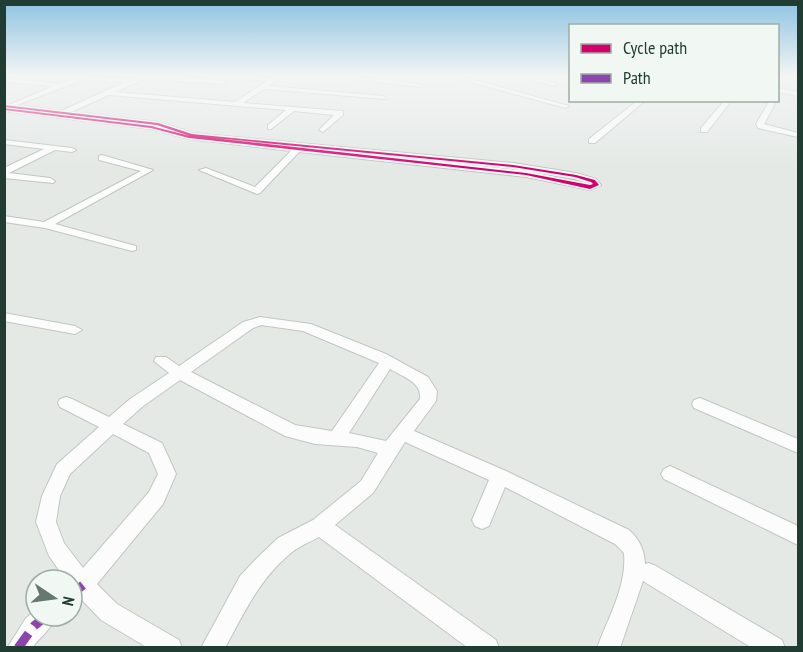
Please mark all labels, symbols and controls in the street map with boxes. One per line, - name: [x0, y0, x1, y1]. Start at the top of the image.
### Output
- legend: [569, 24, 779, 102]
- text: Cycle path: [623, 36, 687, 59]
- text: Path: [623, 66, 651, 89]
- north arrow: [24, 568, 84, 628]
- text: N: [58, 595, 79, 608]

